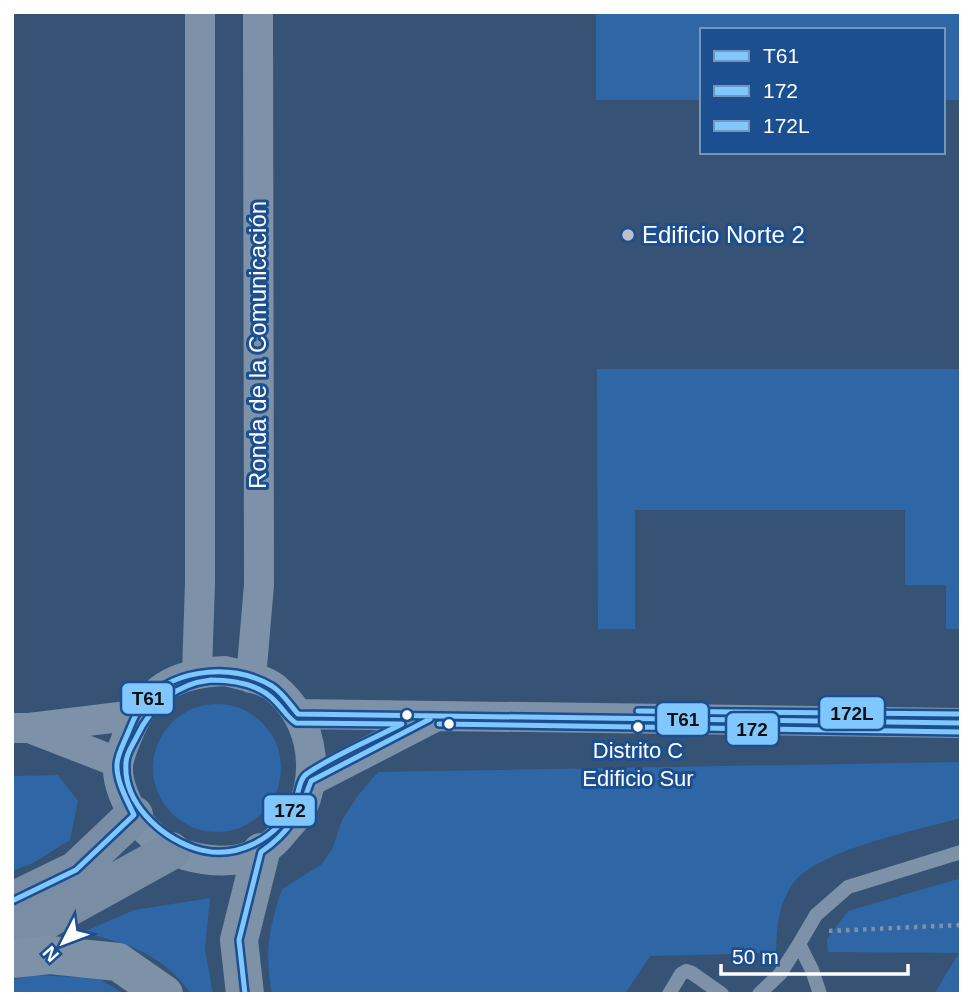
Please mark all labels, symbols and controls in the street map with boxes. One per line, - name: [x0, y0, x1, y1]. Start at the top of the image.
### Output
- legend: [700, 28, 945, 154]
- text: T61: [763, 44, 799, 67]
- text: 172: [763, 79, 798, 102]
- text: 172L: [763, 114, 810, 137]
- street label: Ronda de la Comunicación: [244, 201, 271, 489]
- place label: Edificio Norte 2: [642, 221, 805, 248]
- marker: Edificio Norte 2: [620, 227, 636, 243]
- line badge: T61: [121, 682, 174, 715]
- text: T61: [132, 688, 165, 709]
- line badge: 172L: [819, 696, 885, 730]
- line badge: T61: [656, 702, 709, 736]
- text: 172L: [830, 703, 874, 724]
- unlabelled marker: [400, 708, 414, 722]
- text: T61: [667, 709, 700, 730]
- line badge: 172: [726, 712, 779, 746]
- unlabelled marker: [442, 717, 456, 731]
- text: 172: [736, 719, 768, 740]
- marker: Distrito C Edificio Sur: [631, 720, 645, 734]
- place label: Distrito C Edificio Sur: [582, 738, 694, 791]
- line badge: 172: [263, 794, 316, 827]
- text: 172: [274, 800, 306, 821]
- north arrow: [28, 908, 98, 978]
- scale bar: [721, 932, 908, 976]
- text: N: [38, 942, 63, 966]
- text: 50 m: [732, 945, 779, 968]

